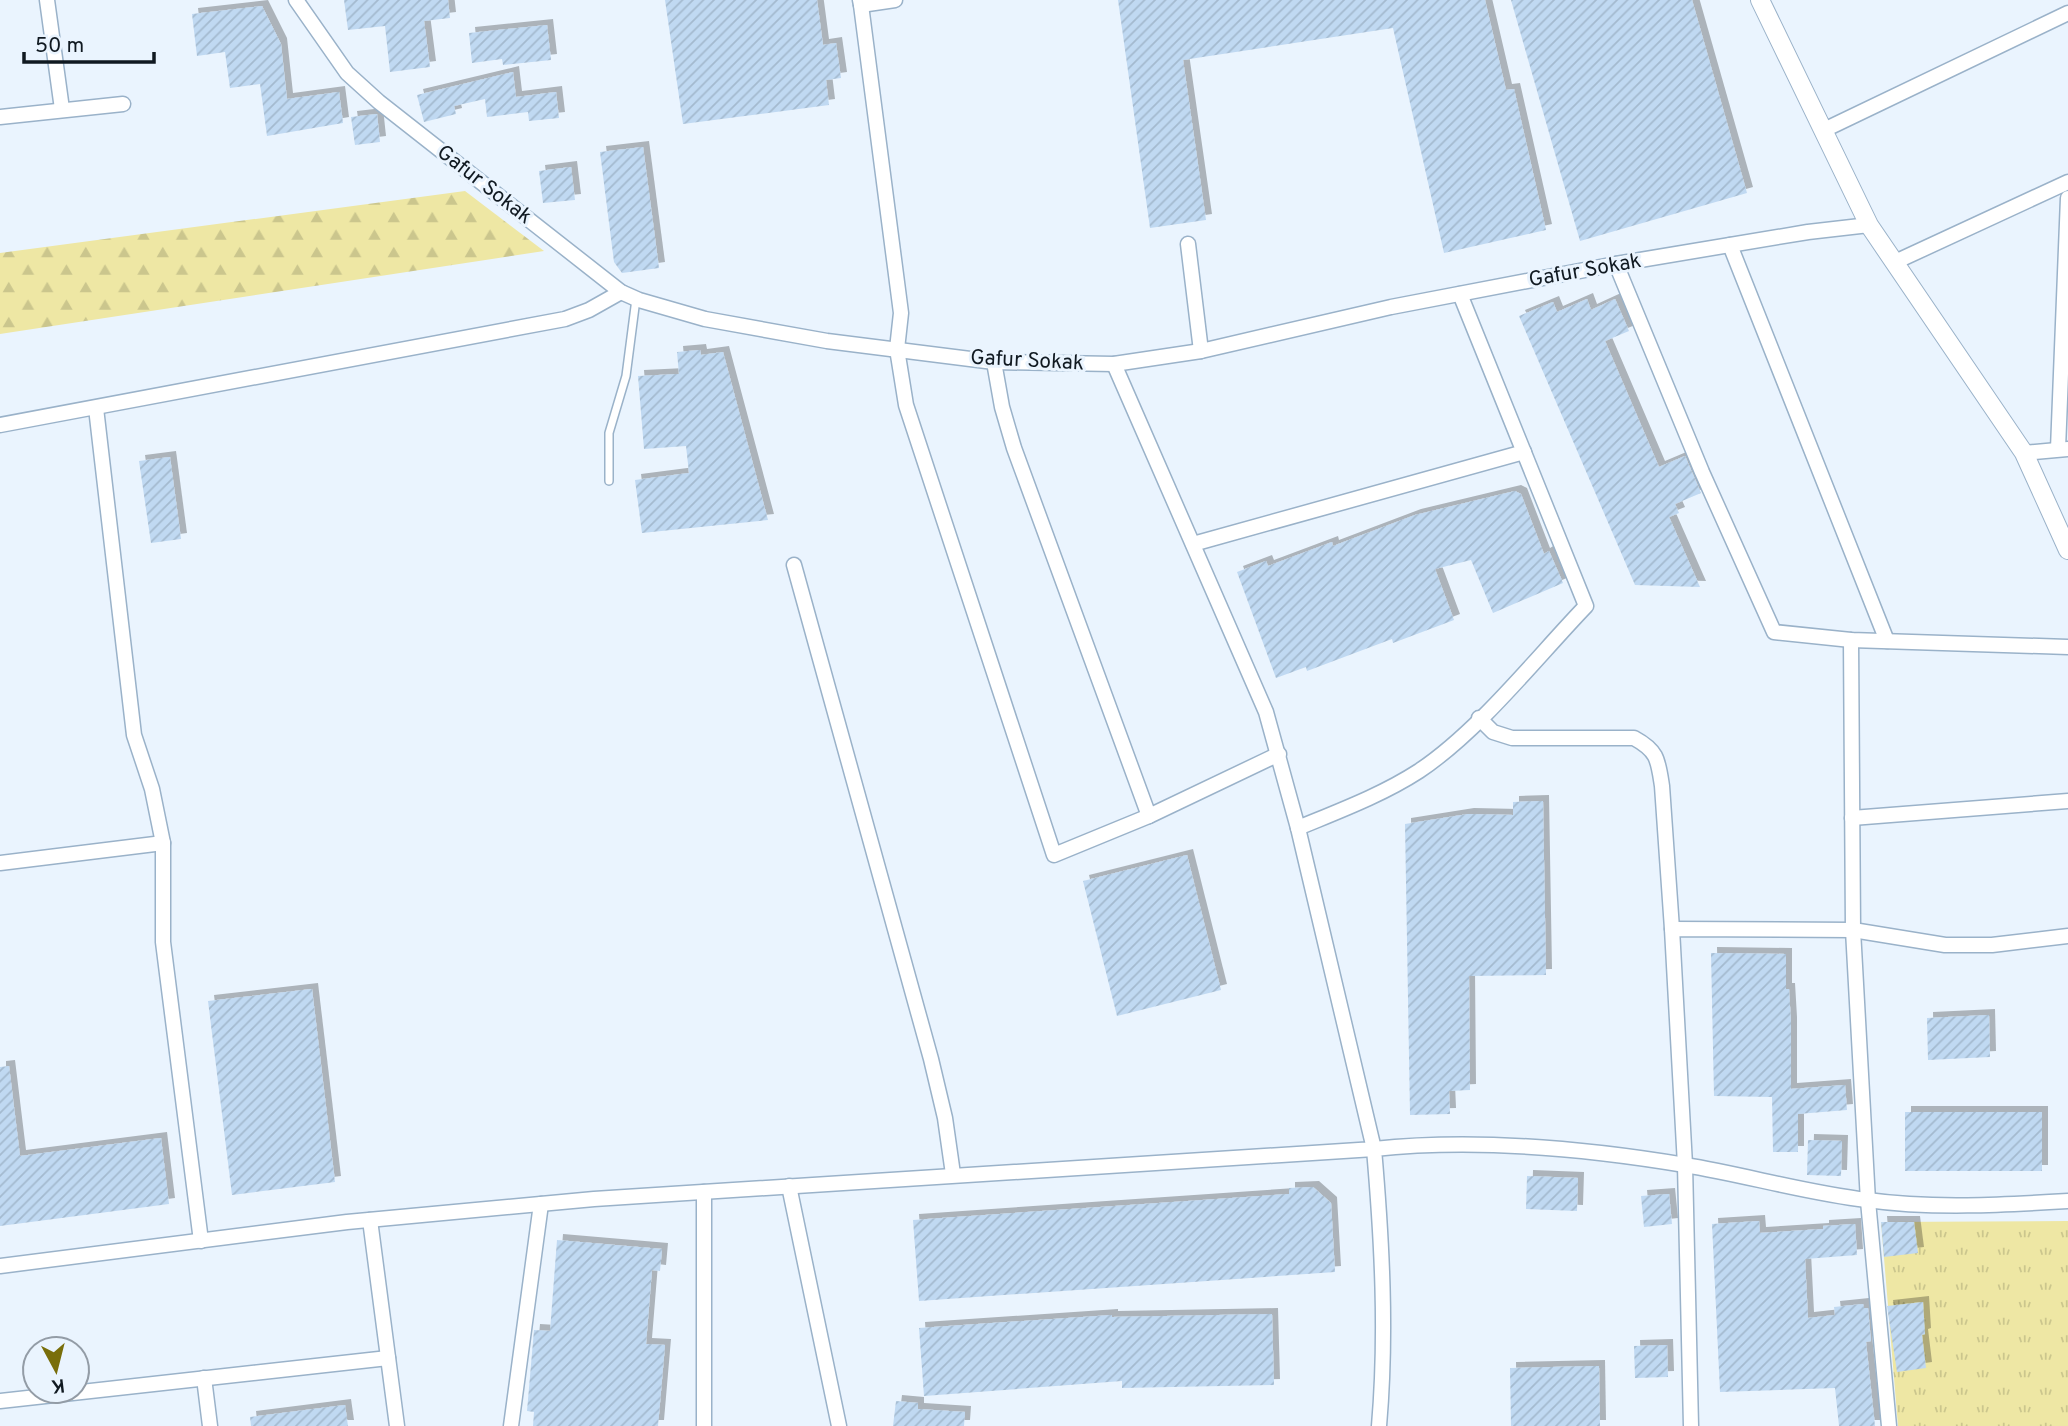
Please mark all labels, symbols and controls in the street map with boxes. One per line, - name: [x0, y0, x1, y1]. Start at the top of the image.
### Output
- scale bar: [24, 21, 154, 65]
- text: 50 m: [35, 33, 84, 60]
- street label: Gafur Sokak: [431, 139, 537, 231]
- street label: Gafur Sokak: [1527, 248, 1643, 294]
- street label: Gafur Sokak: [969, 345, 1085, 377]
- north arrow: [21, 1335, 91, 1405]
- text: K: [50, 1372, 66, 1398]

